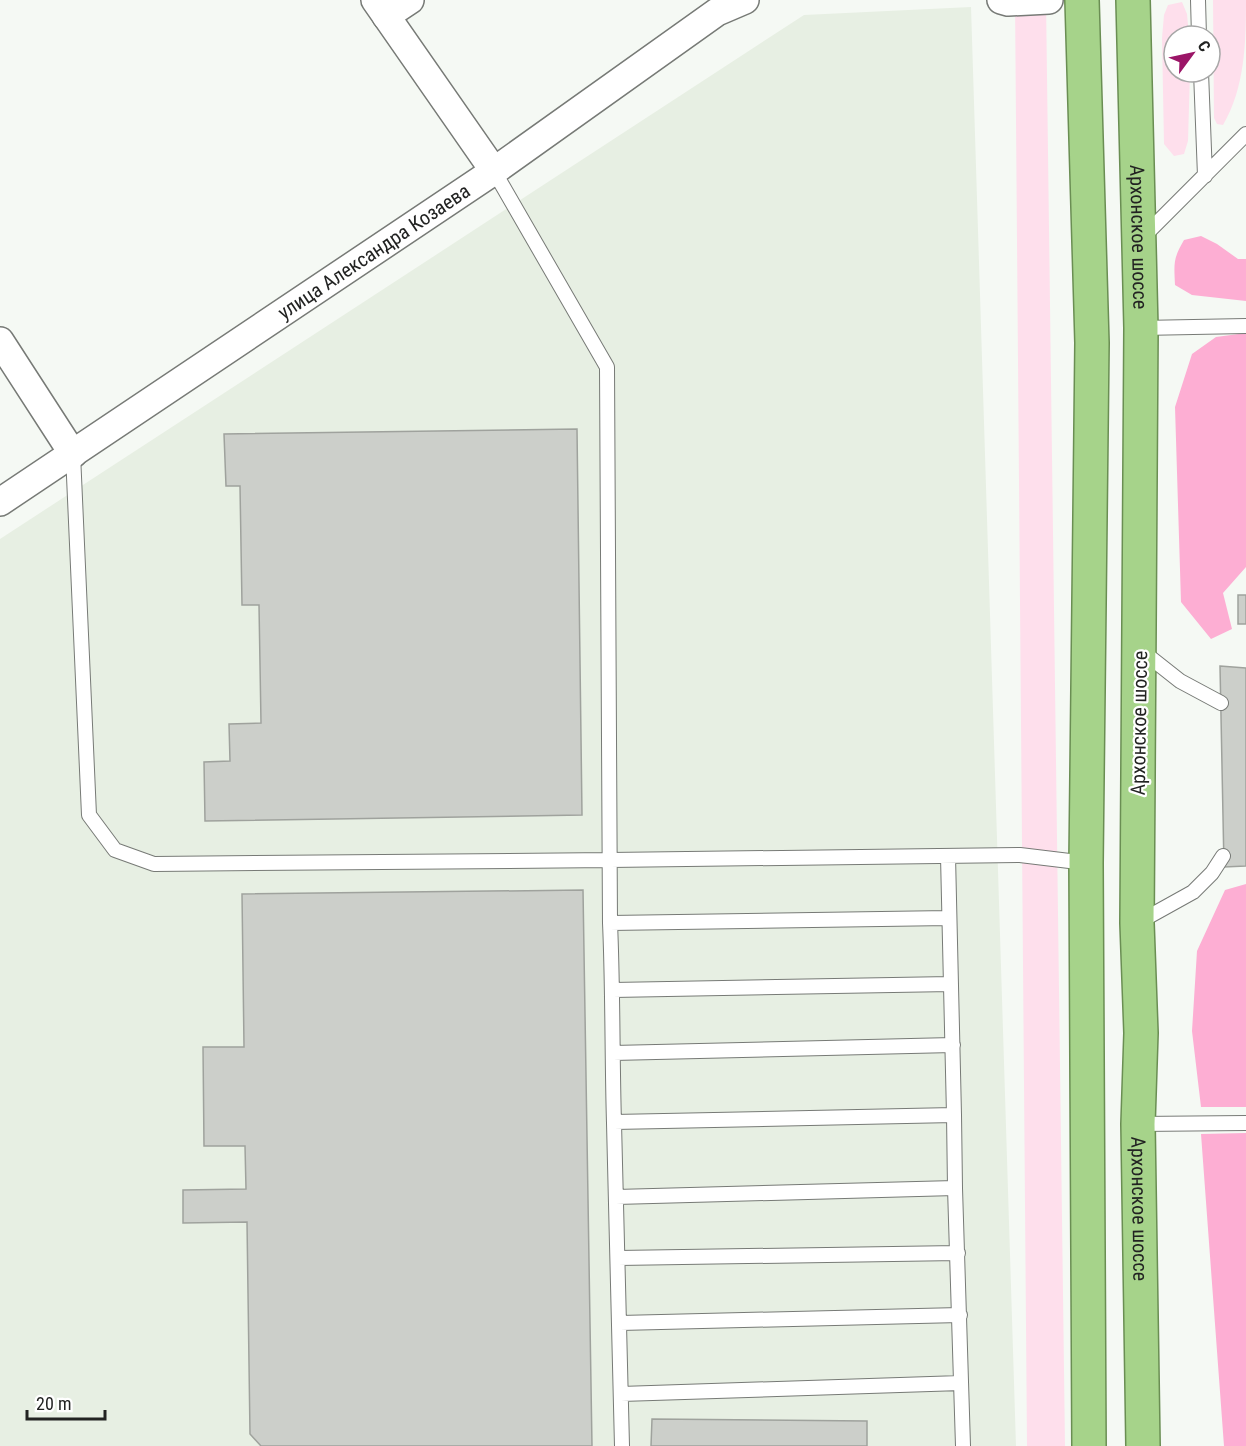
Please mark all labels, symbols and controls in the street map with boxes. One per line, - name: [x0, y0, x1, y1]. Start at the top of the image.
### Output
- north arrow: [1162, 24, 1222, 84]
- text: С: [1194, 37, 1215, 55]
- street label: Архонское шоссе: [1125, 164, 1153, 310]
- street label: улица Александра Козаева: [273, 179, 474, 324]
- street label: Архонское шоссе: [1126, 650, 1152, 796]
- street label: Архонское шоссе: [1126, 1136, 1152, 1281]
- scale bar: [27, 1383, 105, 1421]
- text: 20 m: [36, 1393, 71, 1414]

